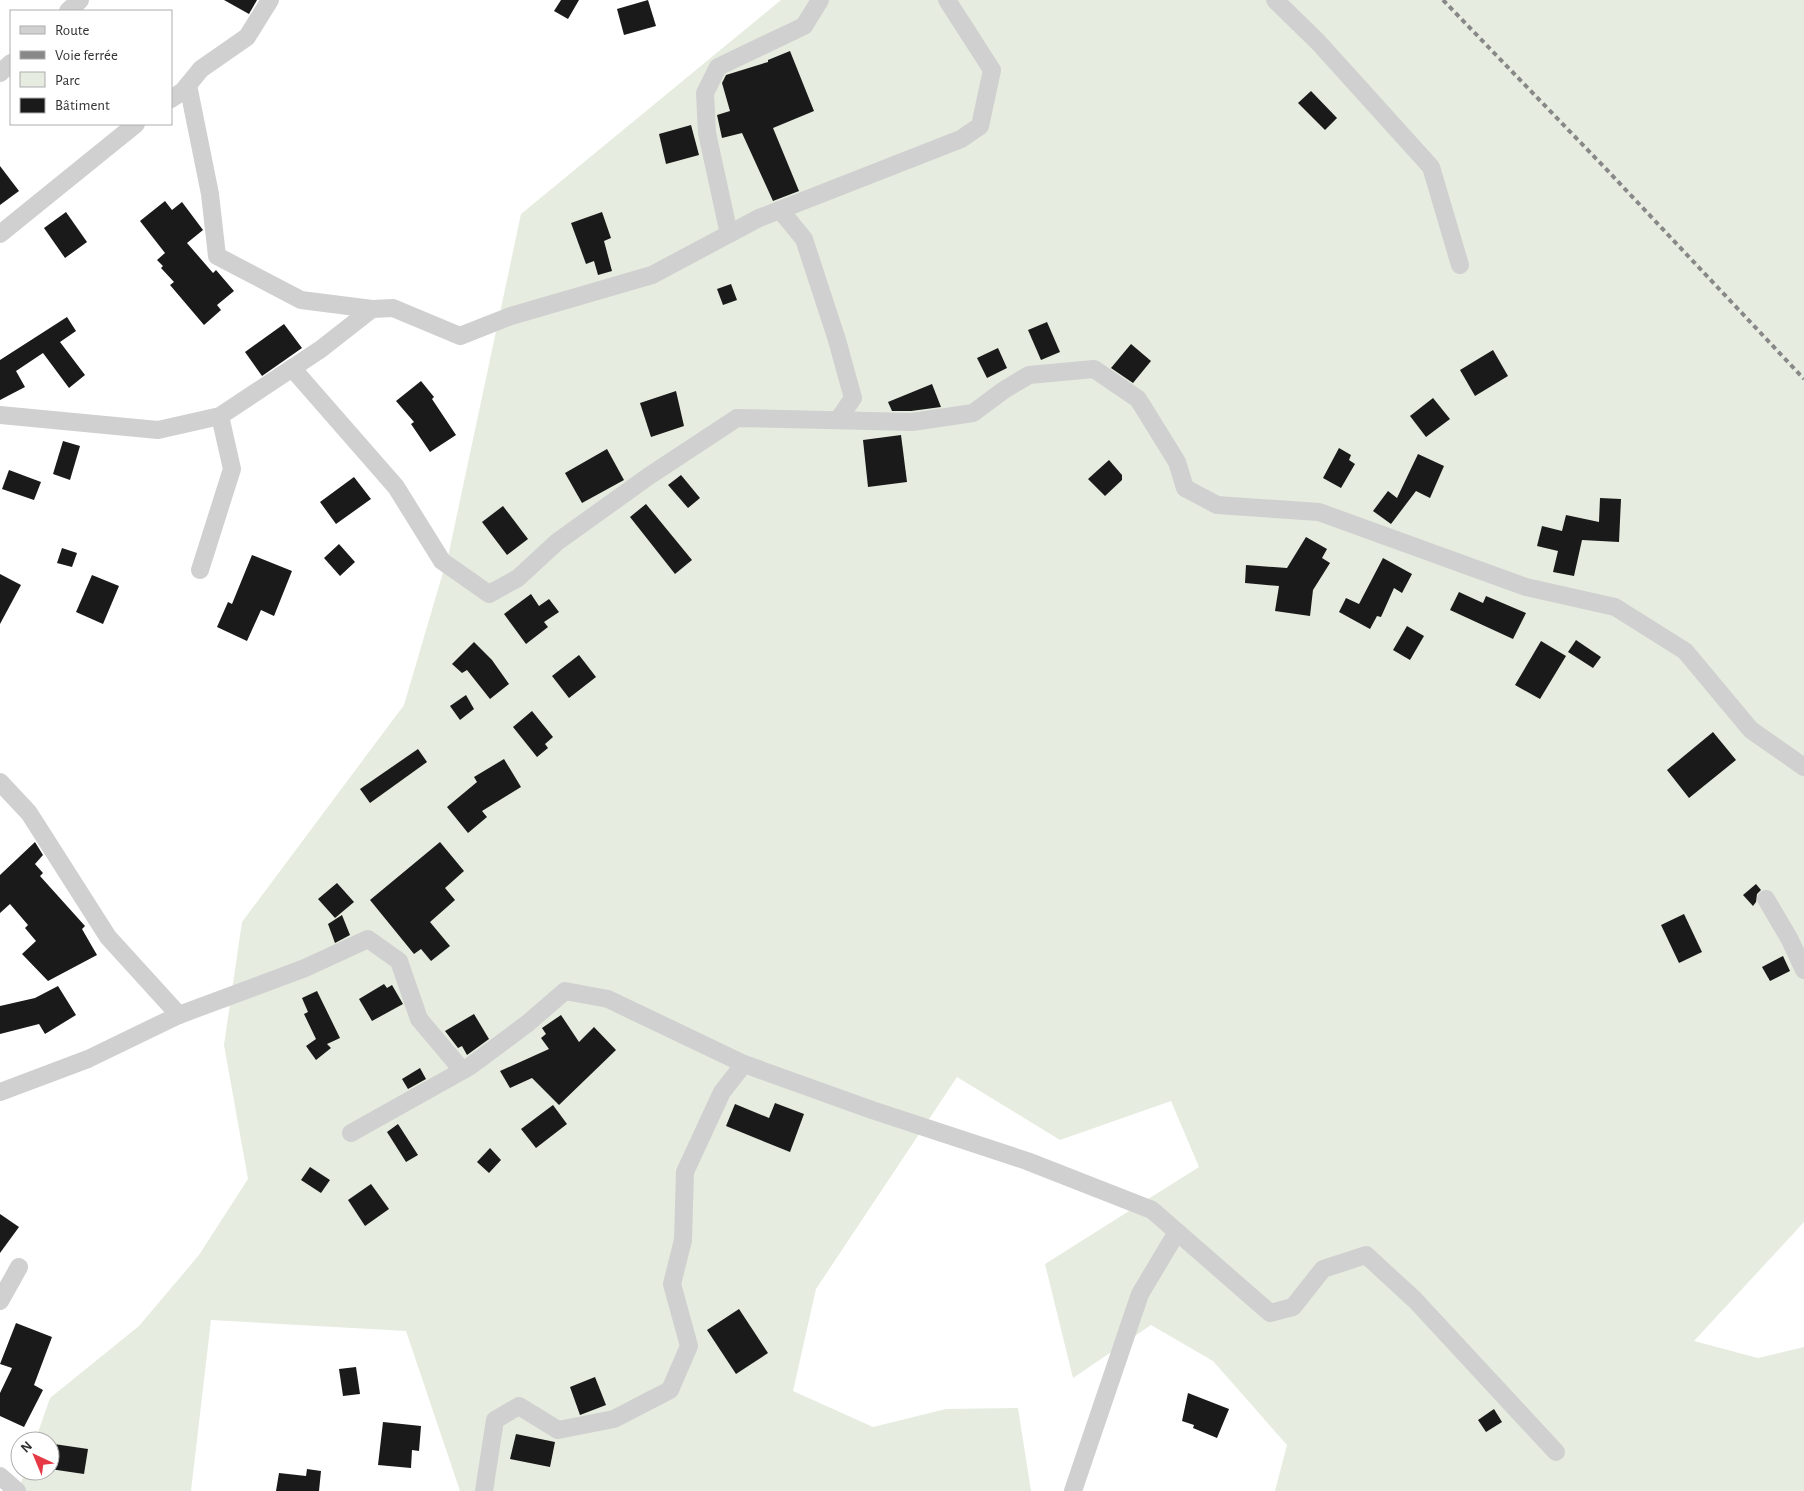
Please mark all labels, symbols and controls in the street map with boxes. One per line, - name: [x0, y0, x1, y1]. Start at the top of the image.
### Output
- legend: [10, 10, 172, 125]
- text: Route: [55, 23, 89, 38]
- text: Voie ferrée: [55, 48, 118, 63]
- text: Parc: [55, 73, 80, 88]
- text: Bâtiment: [55, 98, 110, 113]
- north arrow: [10, 1431, 60, 1481]
- text: N: [18, 1439, 35, 1456]

